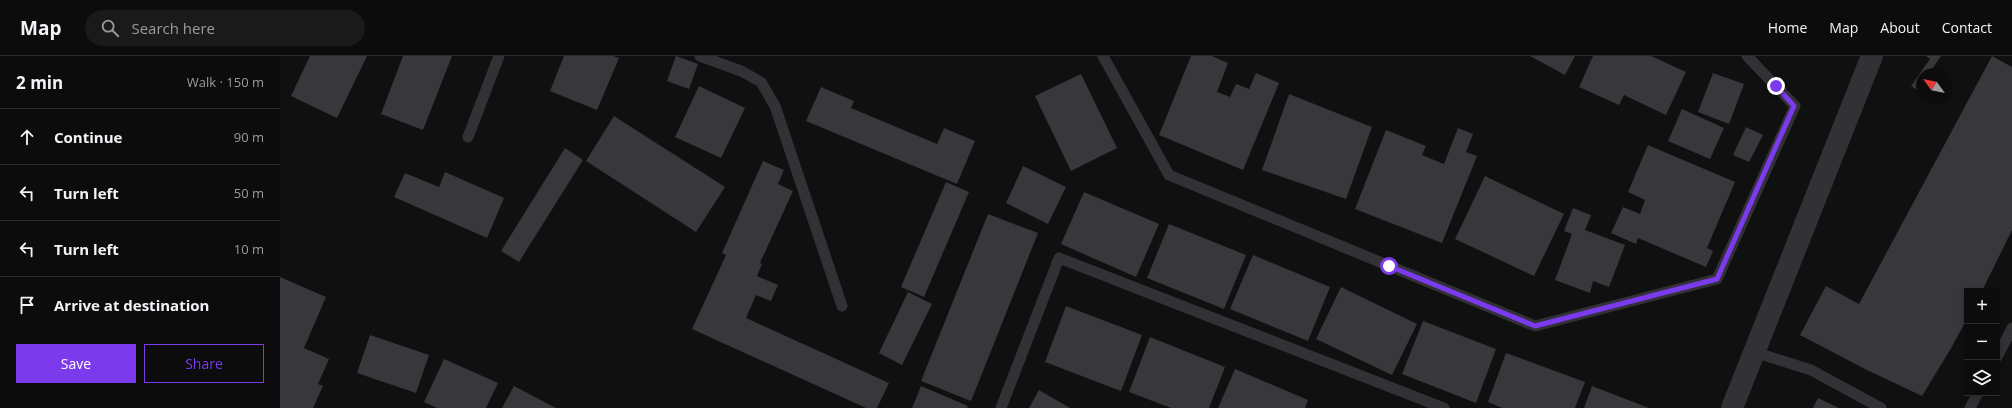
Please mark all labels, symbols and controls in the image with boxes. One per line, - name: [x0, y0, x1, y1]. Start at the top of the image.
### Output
- search box: [85, 10, 365, 46]
- text: Map: [20, 15, 61, 41]
- icon: search: [99, 17, 121, 39]
- text: Search here: [131, 18, 215, 38]
- text: Home: [1768, 18, 1807, 37]
- text: Map: [1829, 18, 1858, 37]
- text: About: [1880, 18, 1920, 37]
- text: Contact: [1942, 18, 1992, 37]
- north arrow: [1916, 68, 1952, 104]
- text: 2 min: [16, 71, 63, 94]
- text: Walk · 150 m: [187, 73, 264, 91]
- route end: [1767, 77, 1785, 95]
- icon: ahead: [16, 126, 38, 148]
- text: Continue: [54, 127, 122, 147]
- text: 90 m: [234, 128, 264, 146]
- icon: left: [16, 182, 38, 204]
- text: Turn left: [54, 183, 119, 203]
- text: 50 m: [234, 184, 264, 202]
- icon: left: [16, 238, 38, 260]
- text: Turn left: [54, 239, 119, 259]
- text: 10 m: [234, 240, 264, 258]
- route start: [1380, 257, 1398, 275]
- map controls: [1964, 288, 2000, 396]
- button: +: [1964, 288, 2000, 324]
- icon: arrive: [16, 294, 38, 316]
- text: Arrive at destination: [54, 295, 209, 315]
- button: −: [1964, 324, 2000, 360]
- button: Save: [16, 344, 136, 383]
- button: Share: [144, 344, 264, 383]
- button: layers: [1964, 360, 2000, 396]

